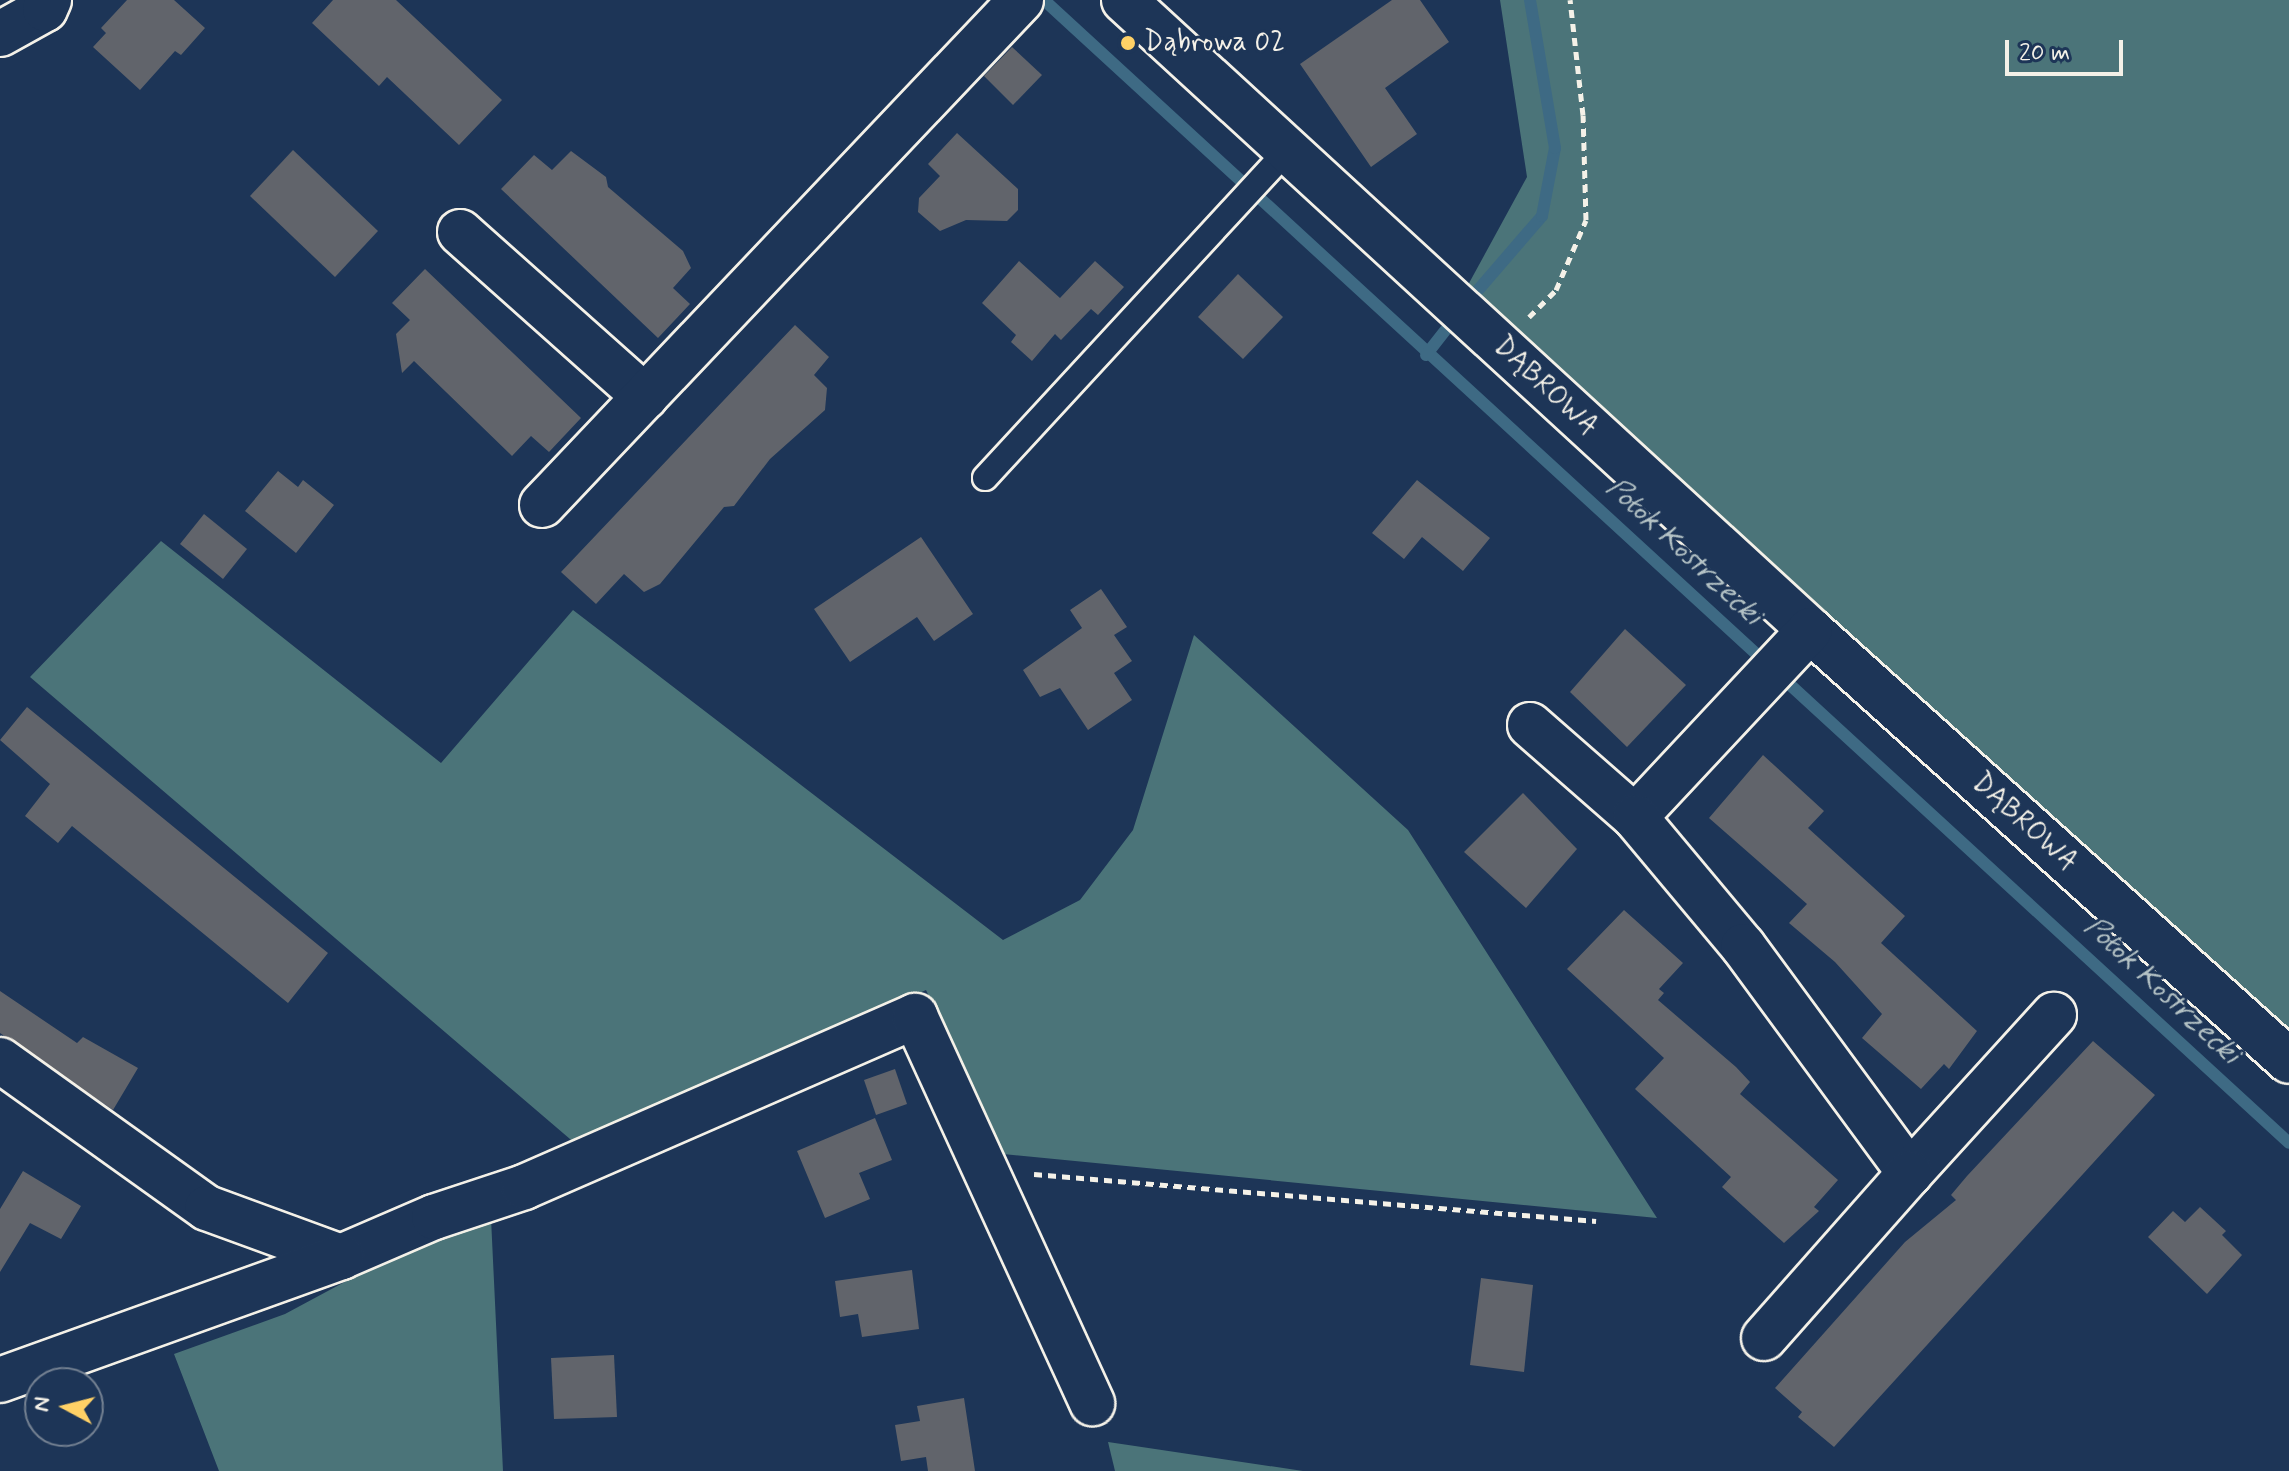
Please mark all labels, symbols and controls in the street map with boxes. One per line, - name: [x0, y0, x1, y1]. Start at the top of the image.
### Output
- scale bar: [2009, 24, 2127, 74]
- place label: Dąbrowa 02: [1144, 26, 1285, 60]
- marker: Dąbrowa 02: [1119, 34, 1137, 52]
- text: 20 m: [2019, 38, 2070, 69]
- street label: DĄBROWA: [1486, 330, 1604, 444]
- water label: Potok Kostrzecki: [1598, 470, 1770, 634]
- street label: DĄBROWA: [1964, 767, 2084, 879]
- water label: Potok Kostrzecki: [2076, 909, 2248, 1073]
- north arrow: [24, 1367, 104, 1447]
- text: N: [27, 1395, 57, 1413]

